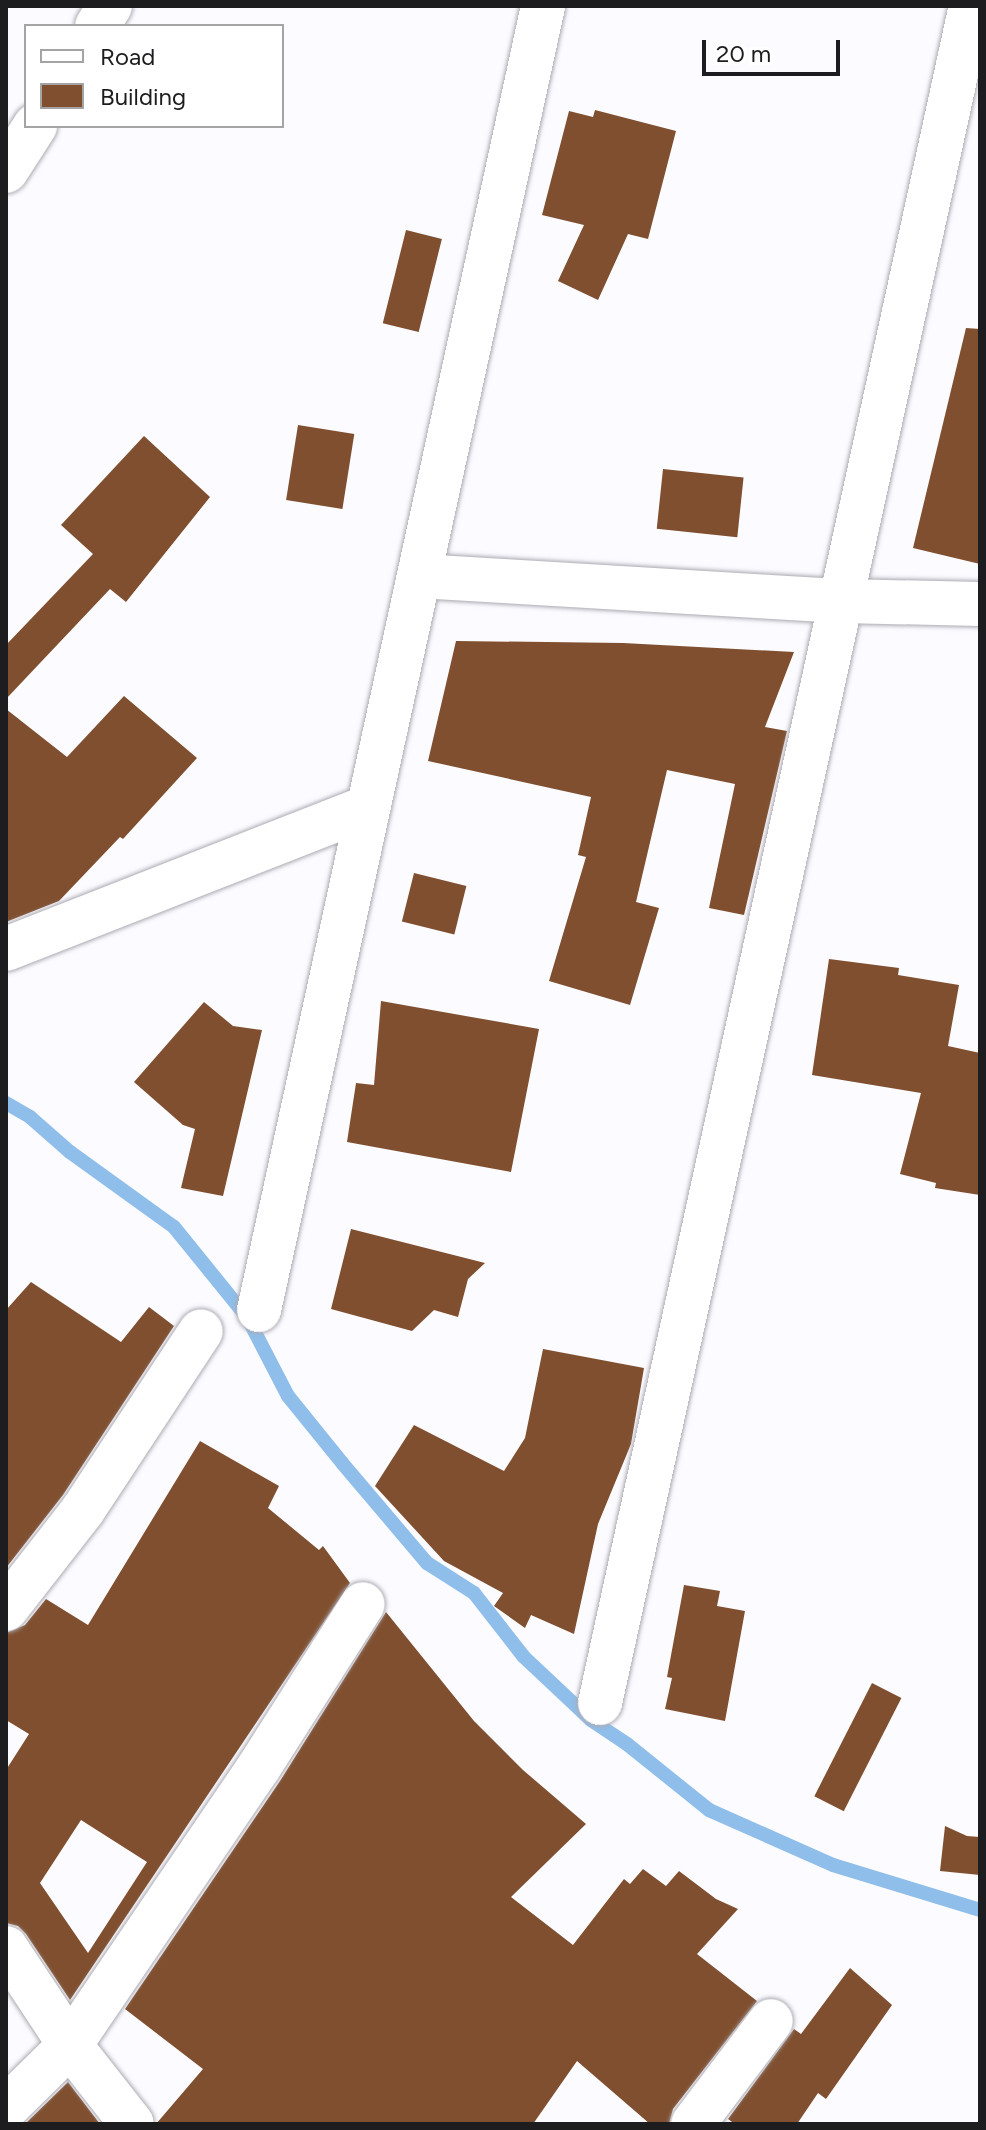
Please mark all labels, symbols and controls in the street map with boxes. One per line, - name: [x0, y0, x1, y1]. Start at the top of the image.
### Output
- legend: [24, 24, 284, 128]
- scale bar: [706, 24, 844, 74]
- text: 20 m: [716, 39, 771, 68]
- text: Road: [100, 42, 155, 71]
- text: Building: [100, 82, 186, 111]

